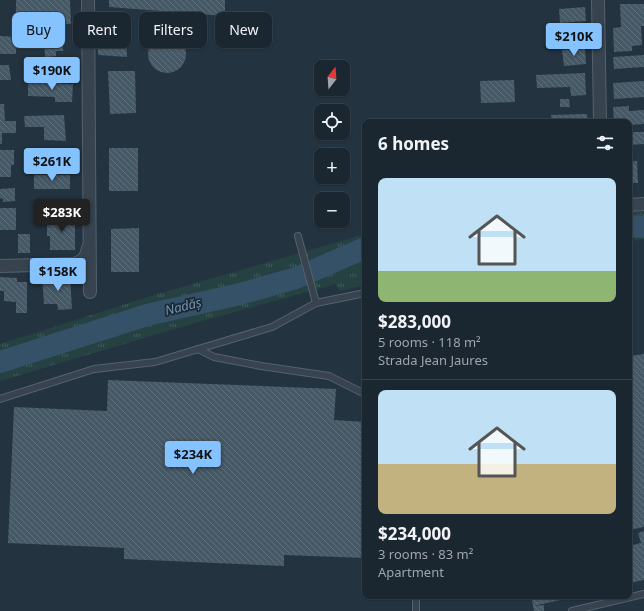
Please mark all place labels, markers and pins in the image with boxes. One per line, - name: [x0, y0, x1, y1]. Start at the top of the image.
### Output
- pin: $210K: [546, 23, 602, 57]
- pin: $190K: [24, 57, 80, 91]
- pin: $261K: [24, 148, 80, 182]
- pin: $283K: [34, 199, 90, 233]
- pin: $158K: [30, 258, 86, 292]
- pin: $234K: [165, 441, 221, 475]

